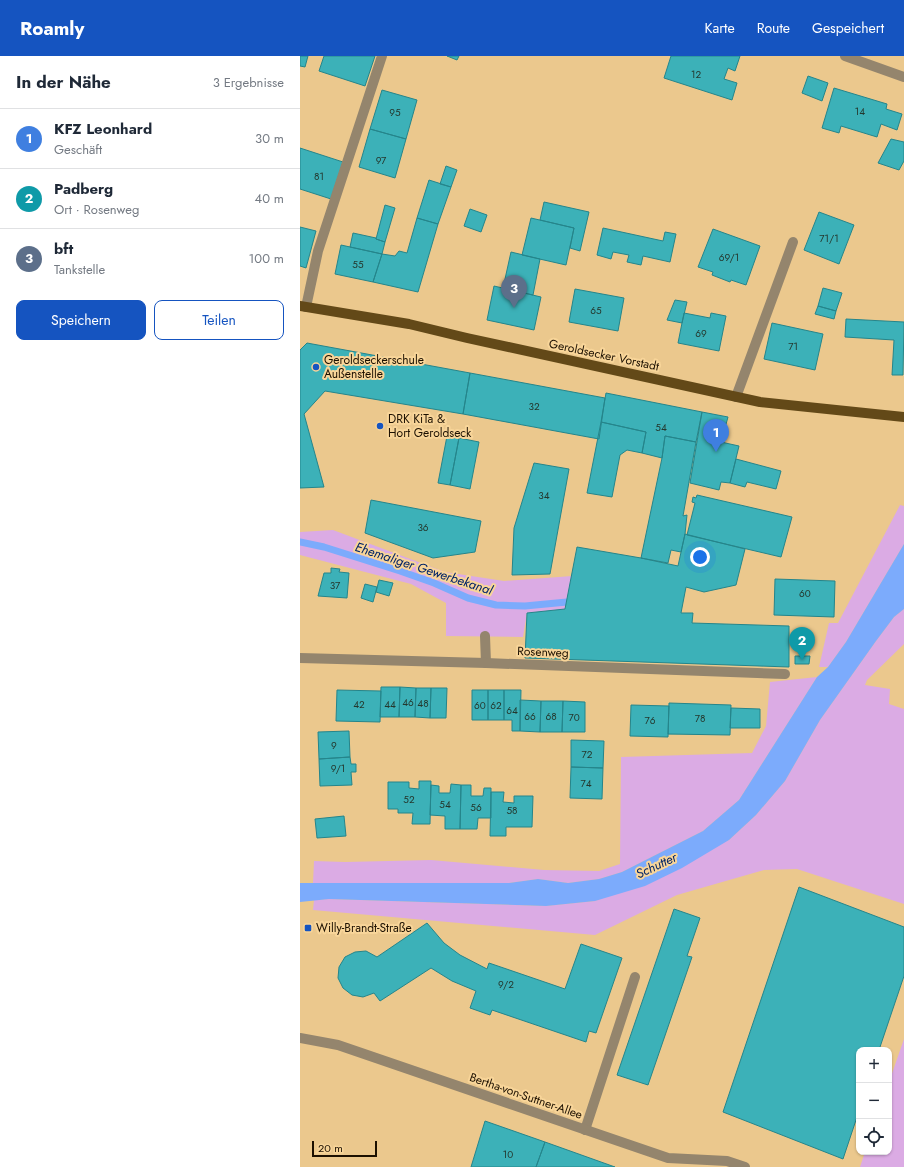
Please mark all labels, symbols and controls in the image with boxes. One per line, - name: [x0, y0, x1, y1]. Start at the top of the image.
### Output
- text: Roamly: [20, 15, 84, 42]
- text: Karte: [705, 18, 735, 38]
- text: Route: [757, 18, 790, 38]
- text: Gespeichert: [812, 18, 884, 38]
- house number: 12: [691, 67, 701, 82]
- text: In der Nähe: [16, 70, 111, 94]
- text: 3 Ergebnisse: [213, 73, 284, 92]
- house number: 14: [855, 104, 865, 119]
- house number: 95: [389, 105, 401, 120]
- text: KFZ Leonhard: [54, 118, 152, 140]
- text: 1: [26, 129, 32, 148]
- text: 30 m: [255, 129, 284, 148]
- text: Geschäft: [54, 140, 102, 159]
- house number: 97: [376, 153, 387, 168]
- house number: 81: [314, 169, 324, 184]
- text: Padberg: [54, 178, 113, 200]
- text: 2: [25, 189, 33, 208]
- text: 40 m: [255, 189, 284, 208]
- text: Ort · Rosenweg: [54, 200, 139, 219]
- house number: 71/1: [819, 231, 839, 246]
- text: bft: [54, 238, 73, 260]
- text: 3: [25, 249, 33, 268]
- text: 100 m: [249, 249, 284, 268]
- house number: 69/1: [719, 250, 739, 265]
- house number: 55: [352, 257, 364, 272]
- text: Tankstelle: [54, 260, 105, 279]
- pin: 3: [501, 275, 527, 308]
- button: Speichern: [16, 300, 146, 340]
- button: Teilen: [154, 300, 284, 340]
- house number: 65: [590, 303, 602, 318]
- house number: 69: [695, 326, 707, 341]
- street label: Geroldsecker Vorstadt: [547, 335, 661, 375]
- house number: 71: [788, 339, 798, 354]
- place label: Geroldseckerschule Außenstelle: [324, 351, 424, 383]
- marker: Geroldseckerschule Außenstelle: [311, 362, 321, 372]
- house number: 32: [528, 399, 540, 414]
- place label: DRK KiTa & Hort Geroldseck: [388, 410, 472, 442]
- pin: 1: [703, 419, 729, 452]
- house number: 54: [655, 420, 667, 435]
- marker: DRK KiTa & Hort Geroldseck: [375, 421, 385, 431]
- house number: 34: [538, 488, 550, 503]
- house number: 36: [417, 520, 429, 535]
- water label: Ehemaliger Gewerbekanal: [353, 537, 496, 600]
- your location: [690, 547, 710, 567]
- house number: 37: [330, 578, 341, 593]
- house number: 60: [799, 586, 811, 601]
- pin: 2: [789, 627, 815, 660]
- street label: Rosenweg: [517, 642, 569, 662]
- house number: 46: [402, 695, 414, 710]
- house number: 48: [417, 696, 429, 711]
- house number: 42: [353, 697, 365, 712]
- house number: 44: [384, 697, 396, 712]
- house number: 60: [474, 698, 486, 713]
- house number: 62: [490, 698, 502, 713]
- house number: 64: [506, 703, 518, 718]
- house number: 66: [524, 709, 536, 724]
- house number: 68: [545, 709, 557, 724]
- house number: 70: [568, 710, 580, 725]
- house number: 78: [695, 711, 705, 726]
- house number: 76: [644, 713, 656, 728]
- house number: 9: [331, 738, 337, 753]
- house number: 72: [582, 747, 593, 762]
- house number: 9/1: [331, 761, 345, 776]
- house number: 74: [580, 776, 592, 791]
- house number: 52: [403, 792, 415, 807]
- house number: 54: [439, 797, 451, 812]
- house number: 56: [470, 800, 482, 815]
- house number: 58: [506, 803, 518, 818]
- water label: Schutter: [633, 847, 680, 883]
- place label: Willy-Brandt-Straße: [316, 919, 412, 937]
- marker: Willy-Brandt-Straße: [303, 923, 313, 933]
- house number: 9/2: [498, 977, 514, 992]
- map controls: [856, 1047, 892, 1155]
- button: +: [856, 1047, 892, 1083]
- street label: Bertha-von-Suttner-Allee: [467, 1068, 585, 1124]
- button: −: [856, 1083, 892, 1119]
- button: locate: [856, 1119, 892, 1155]
- scale bar: [312, 1139, 377, 1158]
- text: 20 m: [318, 1140, 343, 1156]
- house number: 10: [503, 1147, 513, 1162]

